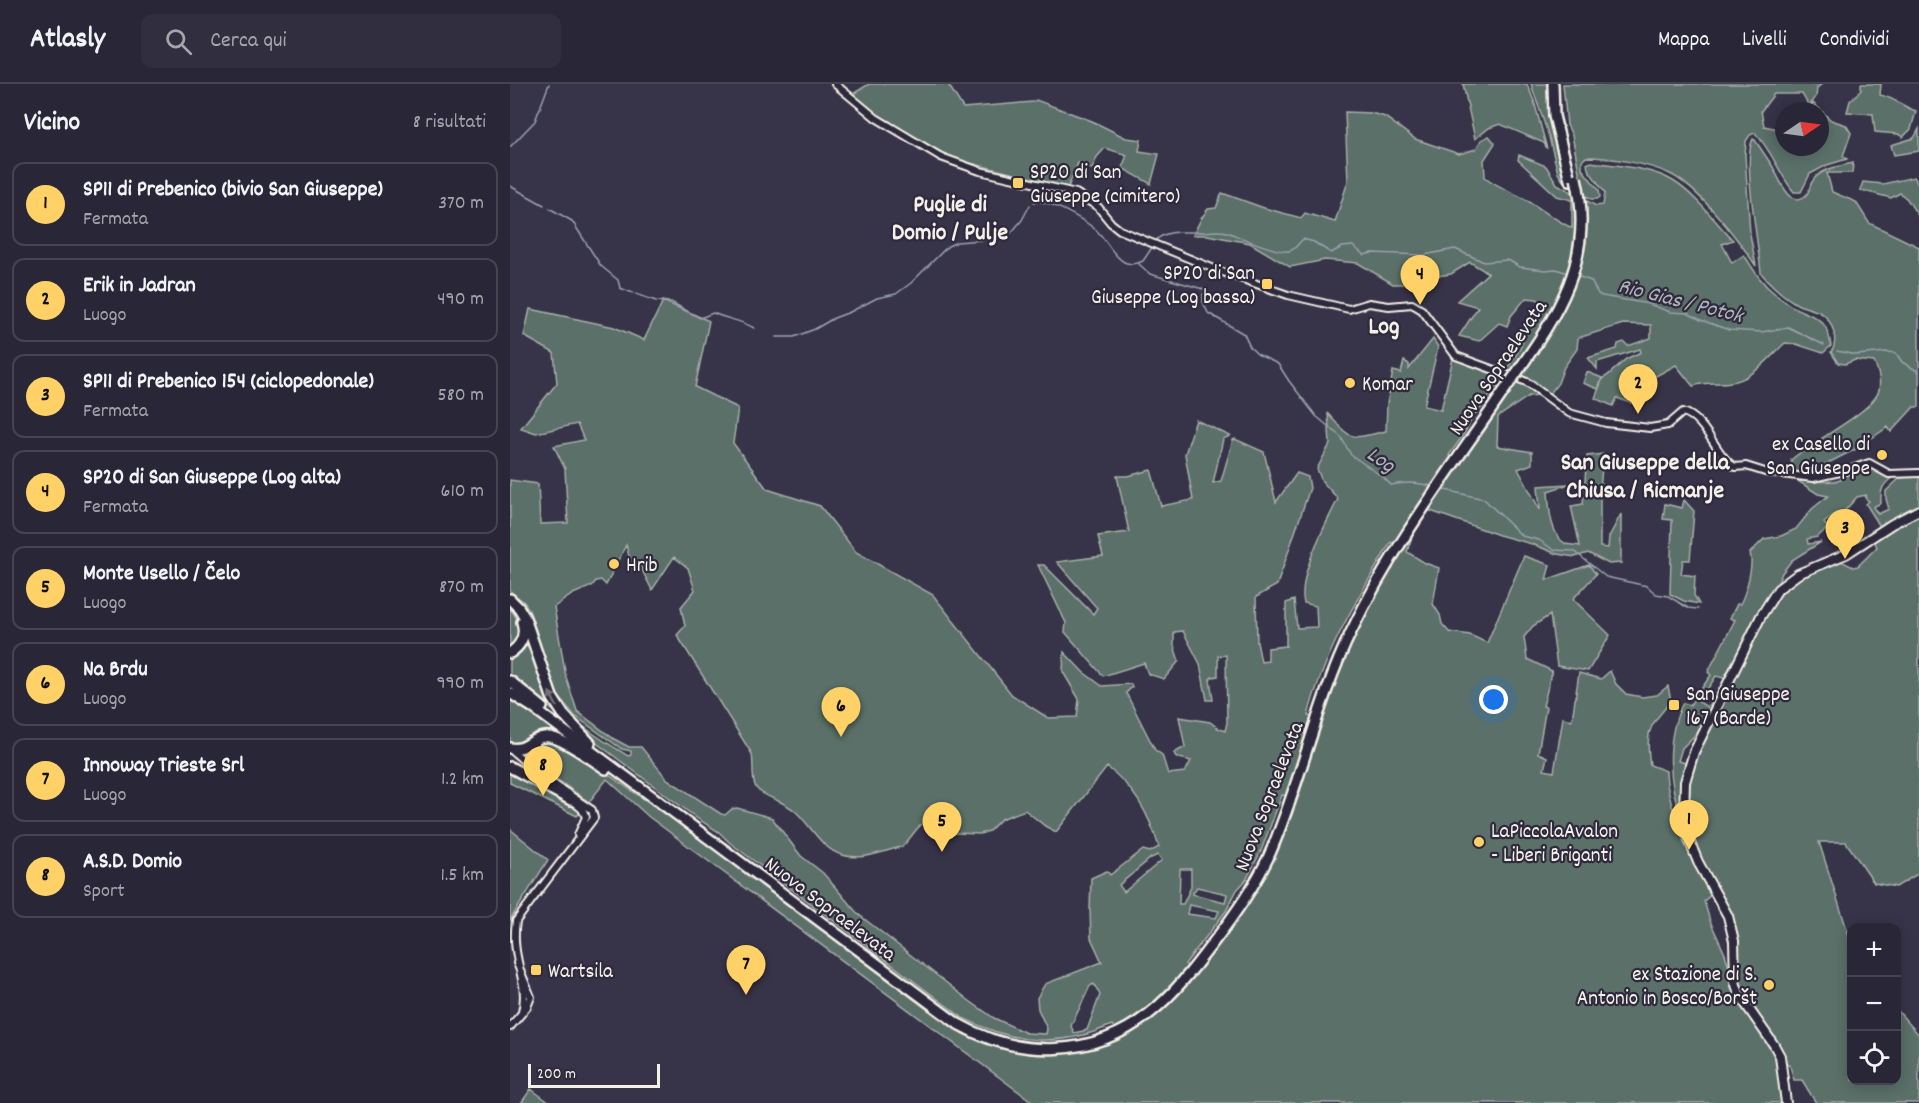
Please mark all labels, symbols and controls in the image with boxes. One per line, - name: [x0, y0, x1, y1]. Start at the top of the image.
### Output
- search box: [141, 14, 561, 68]
- text: Atlasly: [30, 21, 105, 61]
- icon: search: [162, 25, 195, 58]
- text: Cerca qui: [210, 26, 286, 57]
- text: Mappa: [1658, 26, 1709, 56]
- text: Livelli: [1742, 26, 1787, 56]
- text: Condividi: [1820, 26, 1889, 56]
- north arrow: [1775, 102, 1829, 156]
- text: Vicino: [24, 105, 80, 142]
- text: 8 risultati: [413, 109, 486, 137]
- place label: SP20 di San Giuseppe (cimitero): [1030, 159, 1180, 213]
- text: SP11 di Prebenico (bivio San Giuseppe): [83, 175, 383, 206]
- marker: SP20 di San Giuseppe (cimitero): [1011, 176, 1025, 190]
- district label: Puglie di Domio / Pulje: [892, 189, 1009, 251]
- text: 1: [43, 190, 48, 218]
- text: 370 m: [438, 190, 484, 218]
- text: Fermata: [83, 206, 148, 234]
- pin: 4: [1400, 256, 1440, 305]
- place label: SP20 di San Giuseppe (Log bassa): [1091, 260, 1255, 314]
- text: Erik in Jadran: [83, 271, 196, 302]
- water label: Rio Gias / Potok: [1615, 272, 1748, 333]
- marker: SP20 di San Giuseppe (Log bassa): [1260, 277, 1274, 291]
- text: 2: [41, 286, 50, 314]
- text: 490 m: [437, 286, 484, 314]
- street label: Nuova Sopraelevata: [1443, 294, 1557, 442]
- text: Luogo: [83, 302, 126, 330]
- district label: Log: [1368, 311, 1400, 345]
- pin: 2: [1618, 364, 1658, 414]
- text: SP11 di Prebenico 154 (ciclopedonale): [83, 367, 374, 398]
- place label: Komar: [1362, 371, 1413, 401]
- marker: Komar: [1343, 376, 1357, 390]
- text: 3: [41, 382, 50, 410]
- text: 580 m: [438, 382, 484, 410]
- text: Fermata: [83, 398, 148, 426]
- place label: ex Casello di San Giuseppe: [1766, 431, 1870, 485]
- water label: Log: [1360, 440, 1402, 482]
- district label: San Giuseppe della Chiusa / Ricmanje: [1561, 447, 1730, 509]
- marker: ex Casello di San Giuseppe: [1875, 448, 1889, 462]
- text: SP20 di San Giuseppe (Log alta): [83, 463, 341, 494]
- text: 4: [41, 478, 50, 506]
- text: 610 m: [441, 478, 484, 506]
- text: Fermata: [83, 494, 148, 522]
- pin: 3: [1826, 510, 1864, 559]
- place label: Hrib: [626, 552, 657, 582]
- marker: Hrib: [607, 557, 621, 571]
- text: Monte Usello / Čelo: [83, 559, 240, 590]
- text: 5: [41, 574, 50, 602]
- text: 870 m: [439, 574, 484, 602]
- text: Luogo: [83, 590, 126, 618]
- text: Na Brdu: [83, 655, 148, 686]
- text: 6: [41, 670, 50, 698]
- text: 990 m: [436, 670, 484, 698]
- place label: San Giuseppe 167 (Barde): [1686, 681, 1790, 735]
- your location: [1479, 685, 1508, 714]
- text: Luogo: [83, 686, 126, 714]
- pin: 6: [822, 688, 860, 737]
- one-way arrow: [548, 690, 558, 707]
- marker: San Giuseppe 167 (Barde): [1667, 698, 1681, 712]
- street label: Nuova Sopraelevata: [1229, 717, 1313, 876]
- pin: 8: [524, 746, 562, 796]
- text: Innoway Trieste Srl: [83, 751, 244, 782]
- text: 7: [42, 766, 49, 794]
- text: 1.2 km: [441, 766, 484, 794]
- text: Luogo: [83, 782, 126, 810]
- pin: 1: [1670, 800, 1708, 850]
- pin: 5: [922, 802, 962, 852]
- place label: LaPiccolaAvalon - Liberi Briganti: [1491, 818, 1618, 872]
- marker: LaPiccolaAvalon - Liberi Briganti: [1472, 835, 1486, 849]
- text: A.S.D. Domio: [83, 847, 182, 878]
- street label: Nuova Sopraelevata: [757, 851, 902, 971]
- text: 8: [41, 862, 50, 890]
- text: 1.5 km: [441, 862, 484, 890]
- text: Sport: [83, 878, 125, 906]
- map controls: [1847, 923, 1901, 1085]
- button: +: [1847, 923, 1901, 977]
- pin: 7: [726, 946, 766, 995]
- place label: Wartsila: [548, 958, 614, 988]
- place label: ex Stazione di S. Antonio in Bosco/Boršt: [1577, 961, 1757, 1015]
- marker: Wartsila: [529, 963, 543, 977]
- button: −: [1847, 977, 1901, 1031]
- marker: ex Stazione di S. Antonio in Bosco/Boršt: [1762, 978, 1776, 992]
- button: locate: [1847, 1031, 1901, 1085]
- scale bar: [528, 1061, 660, 1088]
- text: 200 m: [537, 1063, 576, 1086]

